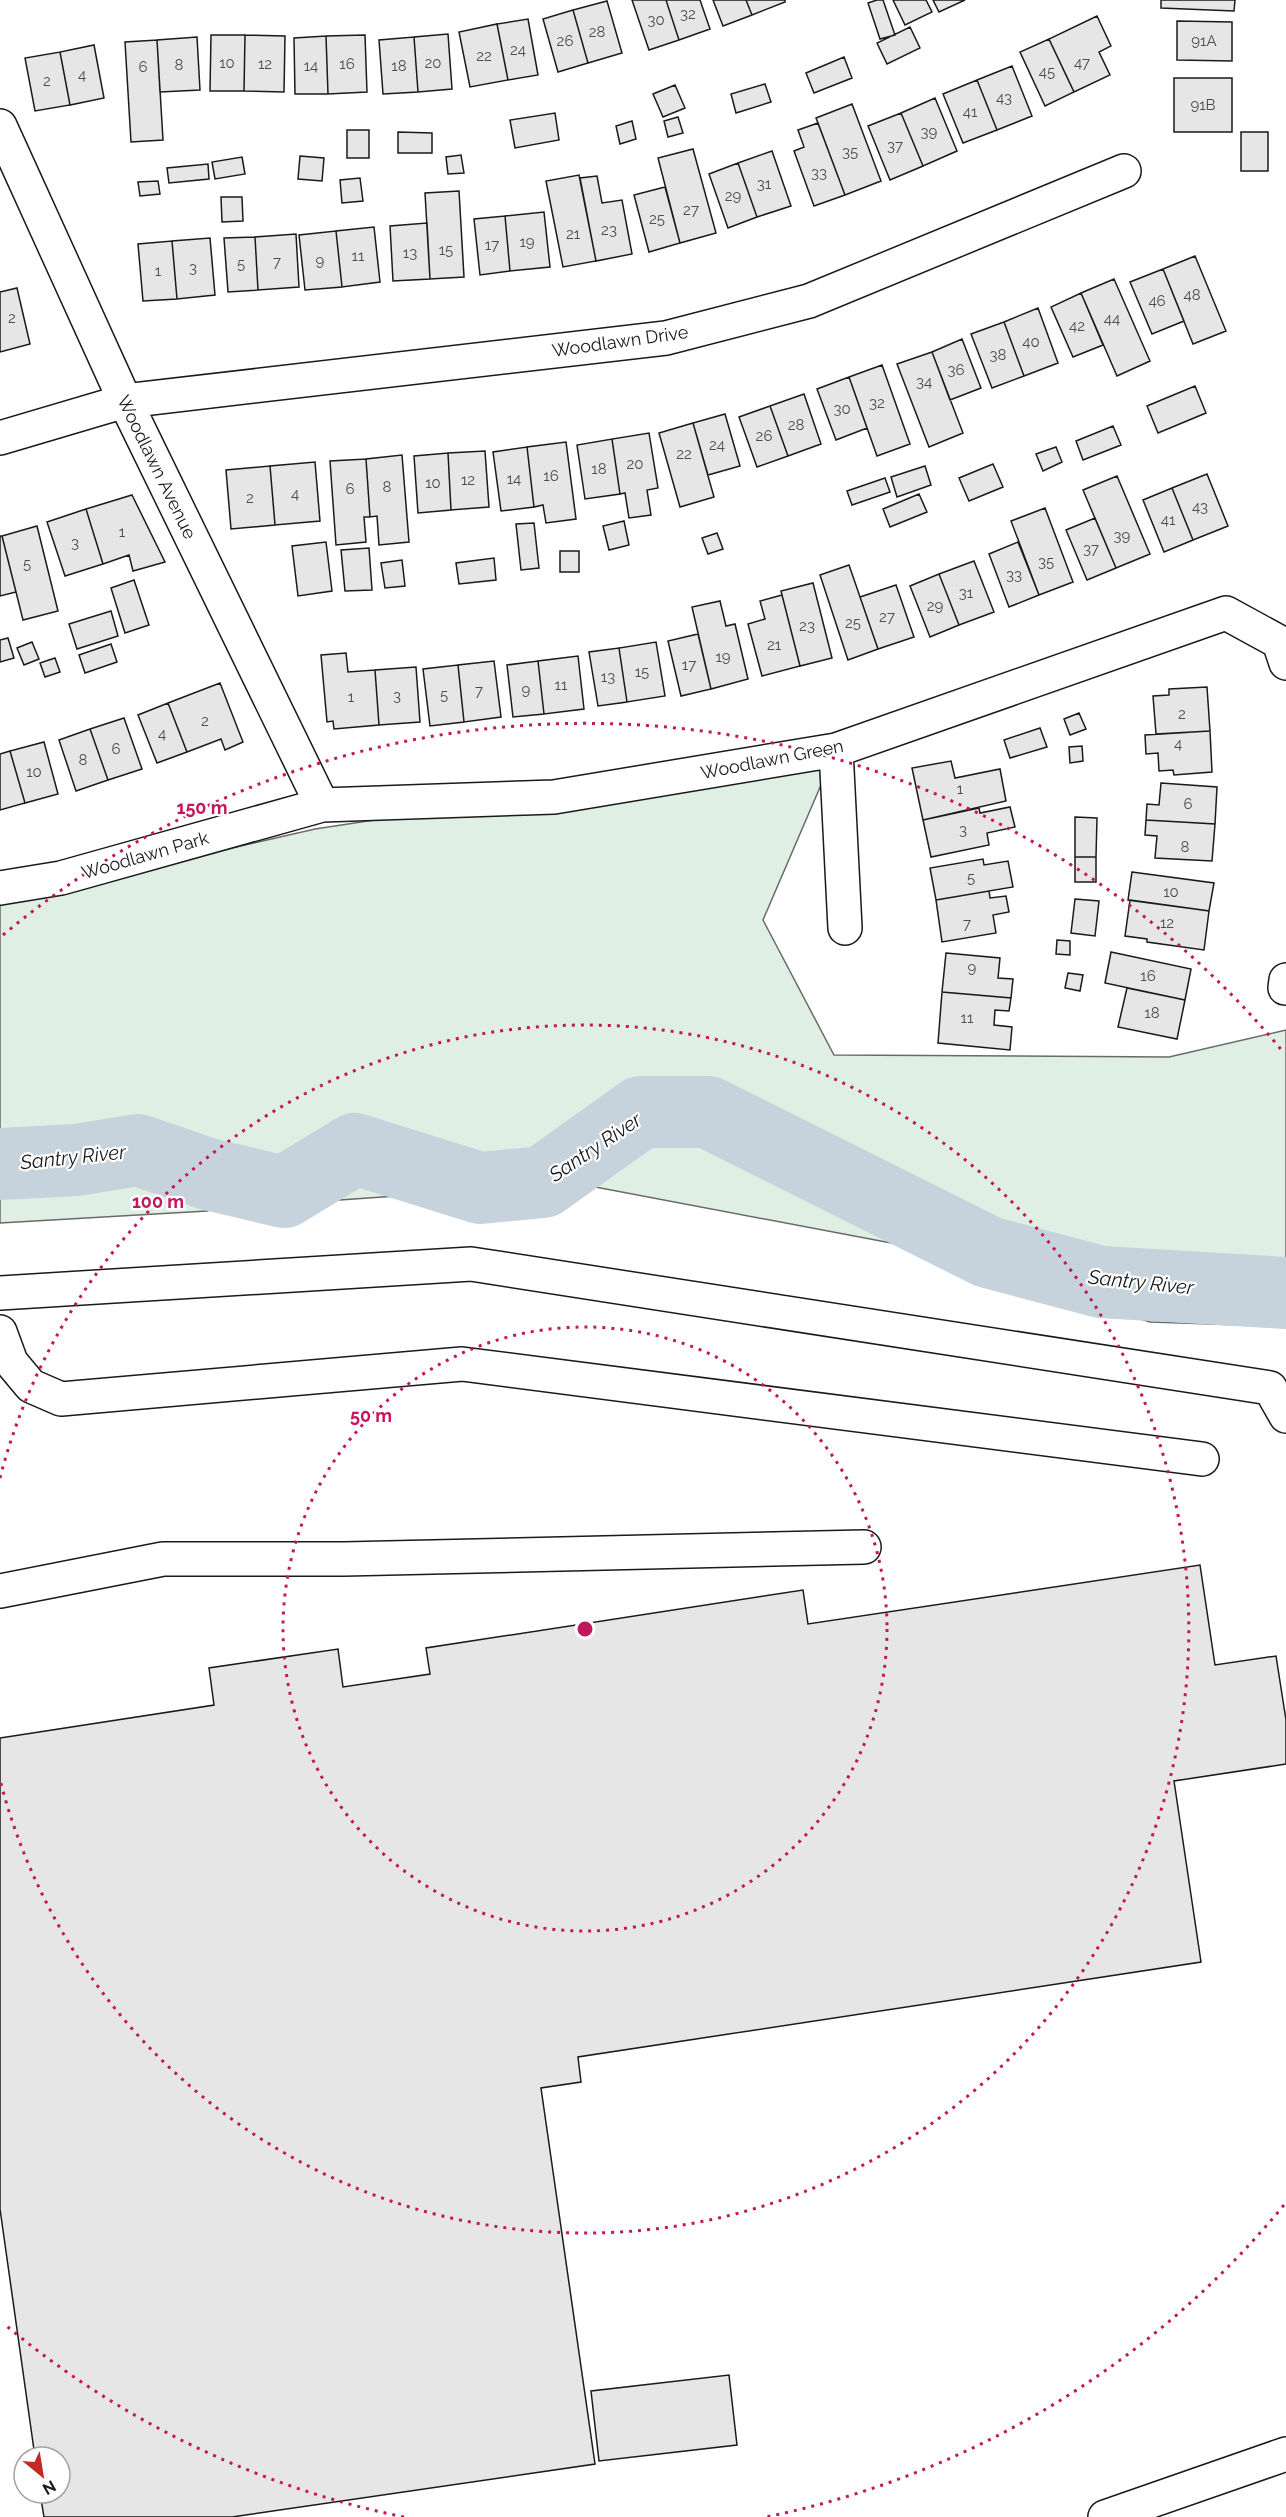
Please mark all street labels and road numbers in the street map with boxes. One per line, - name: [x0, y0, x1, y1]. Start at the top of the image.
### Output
- street label: Woodlawn Drive: [551, 321, 690, 361]
- street label: Woodlawn Avenue: [113, 392, 201, 543]
- street label: Woodlawn Green: [699, 735, 845, 783]
- street label: Woodlawn Park: [79, 827, 211, 883]

